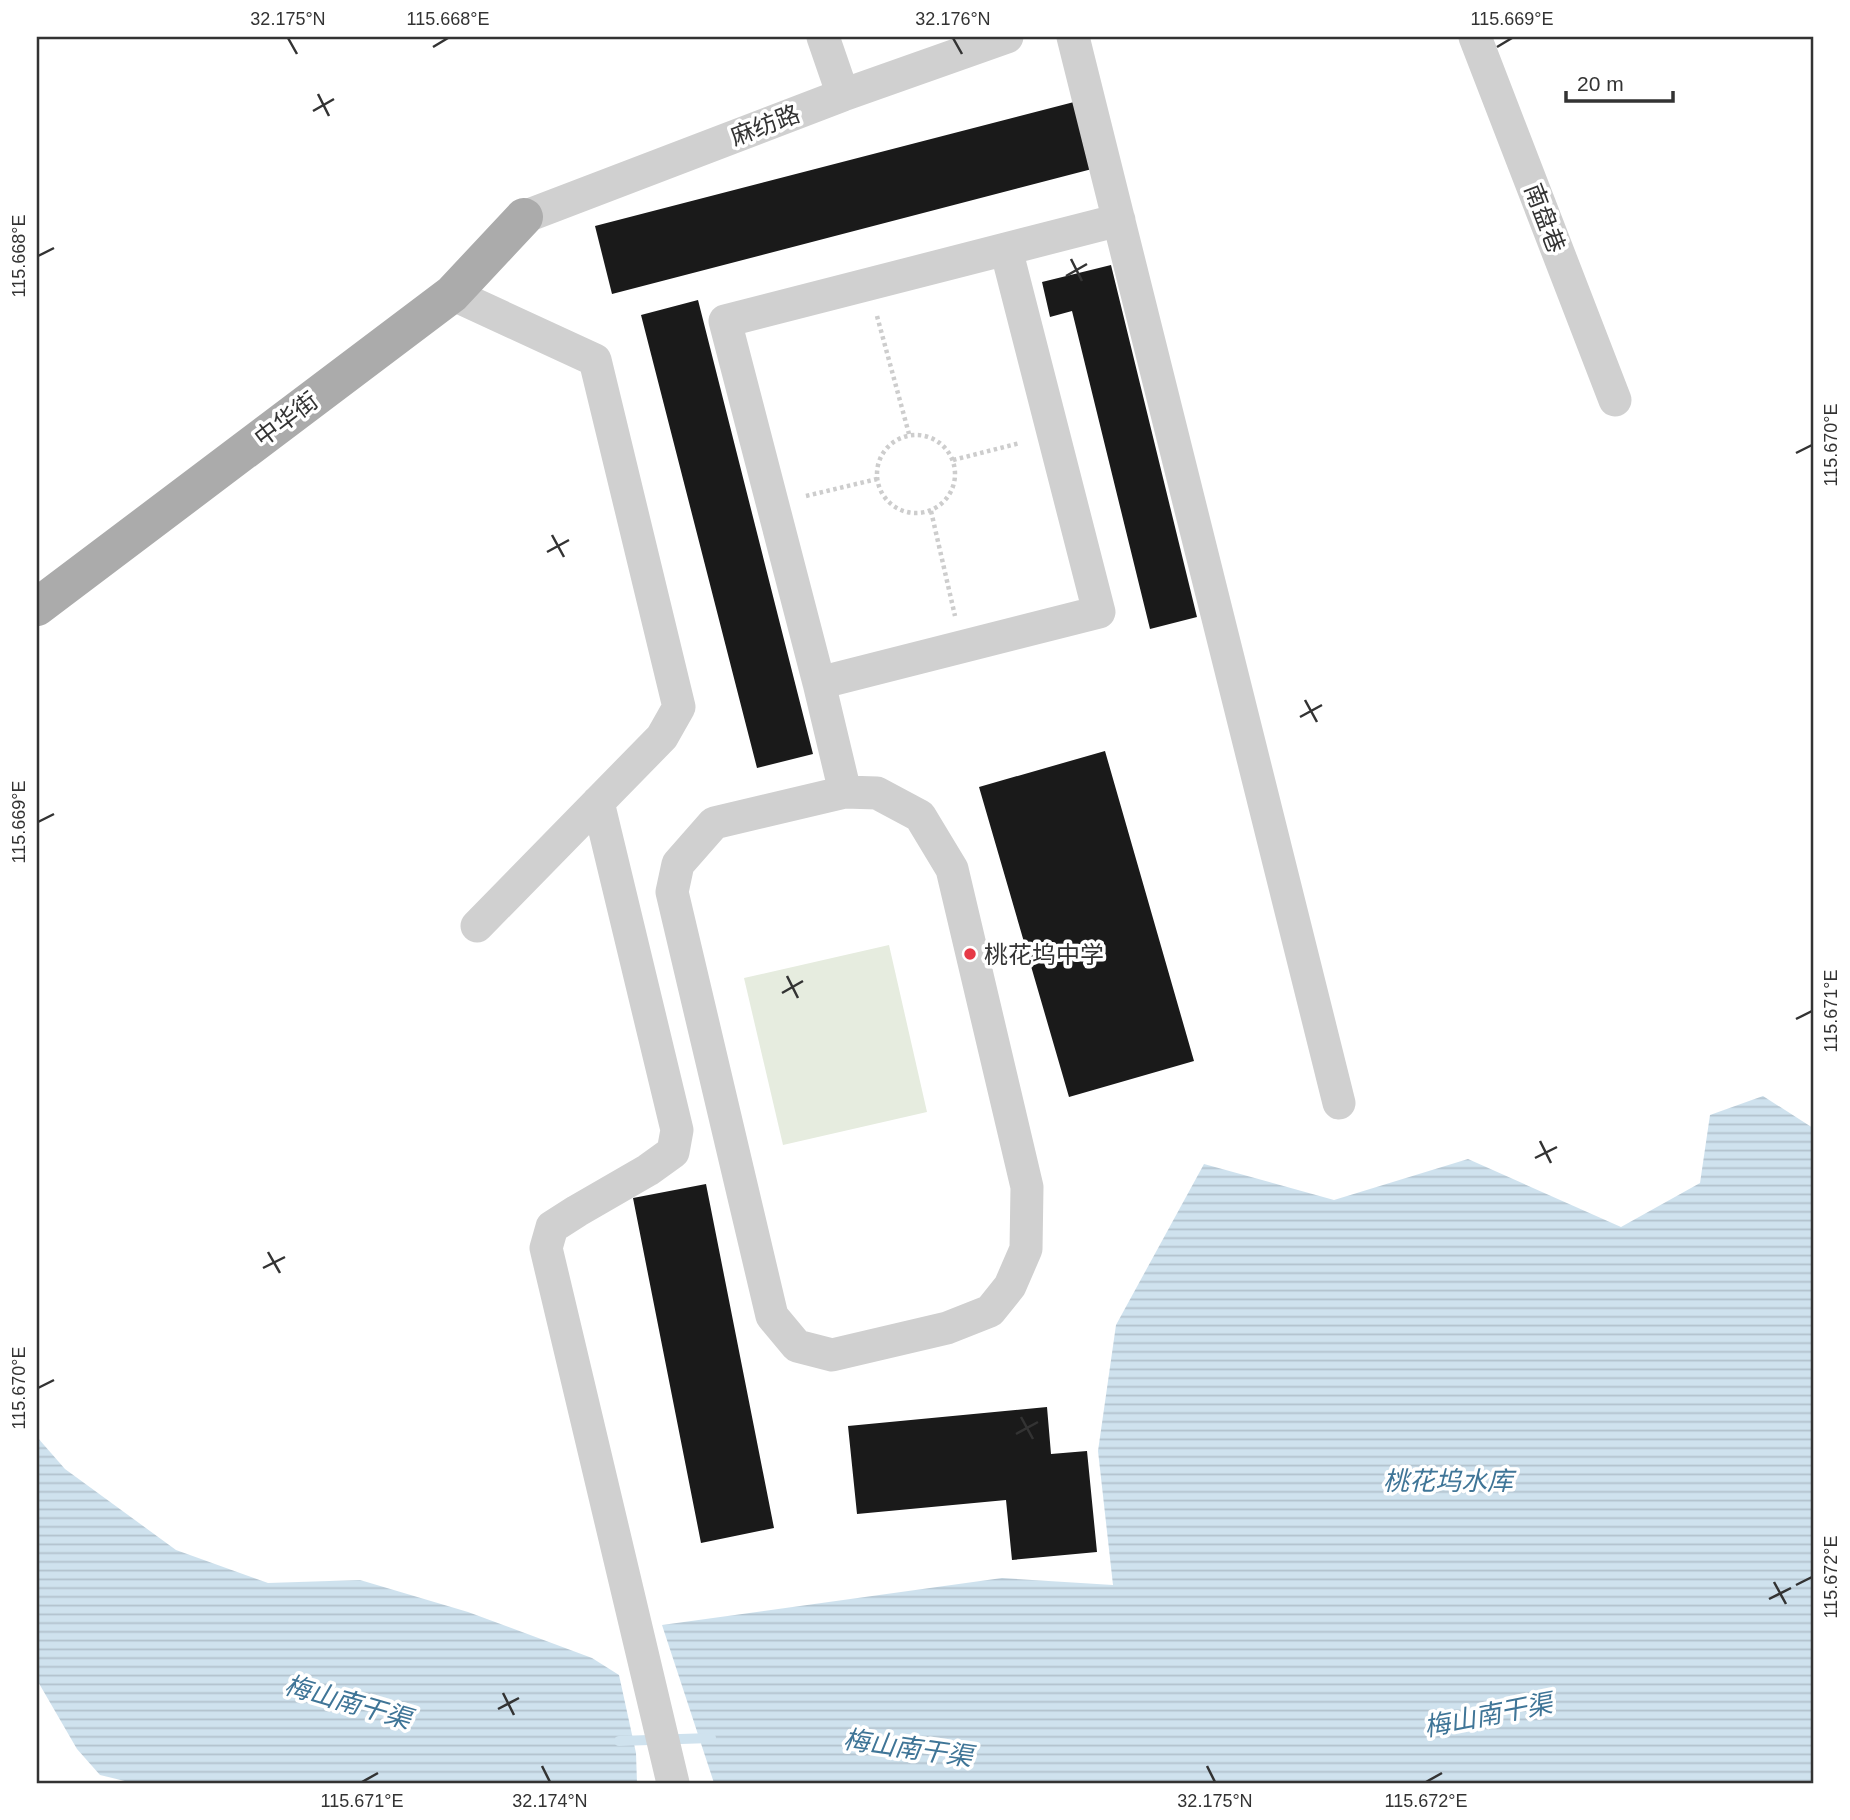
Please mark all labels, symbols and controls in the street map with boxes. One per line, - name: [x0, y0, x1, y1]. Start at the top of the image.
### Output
- text: 32.175°N: [250, 9, 326, 29]
- text: 115.668°E: [407, 9, 489, 29]
- text: 32.176°N: [915, 9, 991, 29]
- text: 115.669°E: [1471, 9, 1553, 29]
- scale bar: [1566, 60, 1673, 104]
- text: 20 m: [1577, 72, 1624, 95]
- street label: 麻纺路: [727, 99, 803, 151]
- street label: 南盘巷: [1519, 180, 1571, 256]
- text: 115.668°E: [9, 215, 29, 297]
- street label: 中华街: [249, 387, 323, 451]
- text: 115.670°E: [1821, 404, 1841, 486]
- text: 115.669°E: [9, 781, 29, 863]
- place label: 桃花坞中学: [984, 941, 1104, 968]
- marker: 桃花坞中学: [962, 946, 978, 962]
- text: 115.671°E: [1821, 970, 1841, 1052]
- text: 115.670°E: [9, 1347, 29, 1429]
- water label: 桃花坞水库: [1383, 1466, 1517, 1496]
- text: 115.672°E: [1821, 1536, 1841, 1618]
- water label: 梅山南干渠: [281, 1670, 418, 1735]
- water label: 梅山南干渠: [1421, 1687, 1559, 1742]
- water label: 梅山南干渠: [842, 1724, 978, 1772]
- text: 115.671°E: [321, 1791, 403, 1811]
- text: 32.174°N: [512, 1791, 588, 1811]
- text: 32.175°N: [1177, 1791, 1253, 1811]
- text: 115.672°E: [1385, 1791, 1467, 1811]

